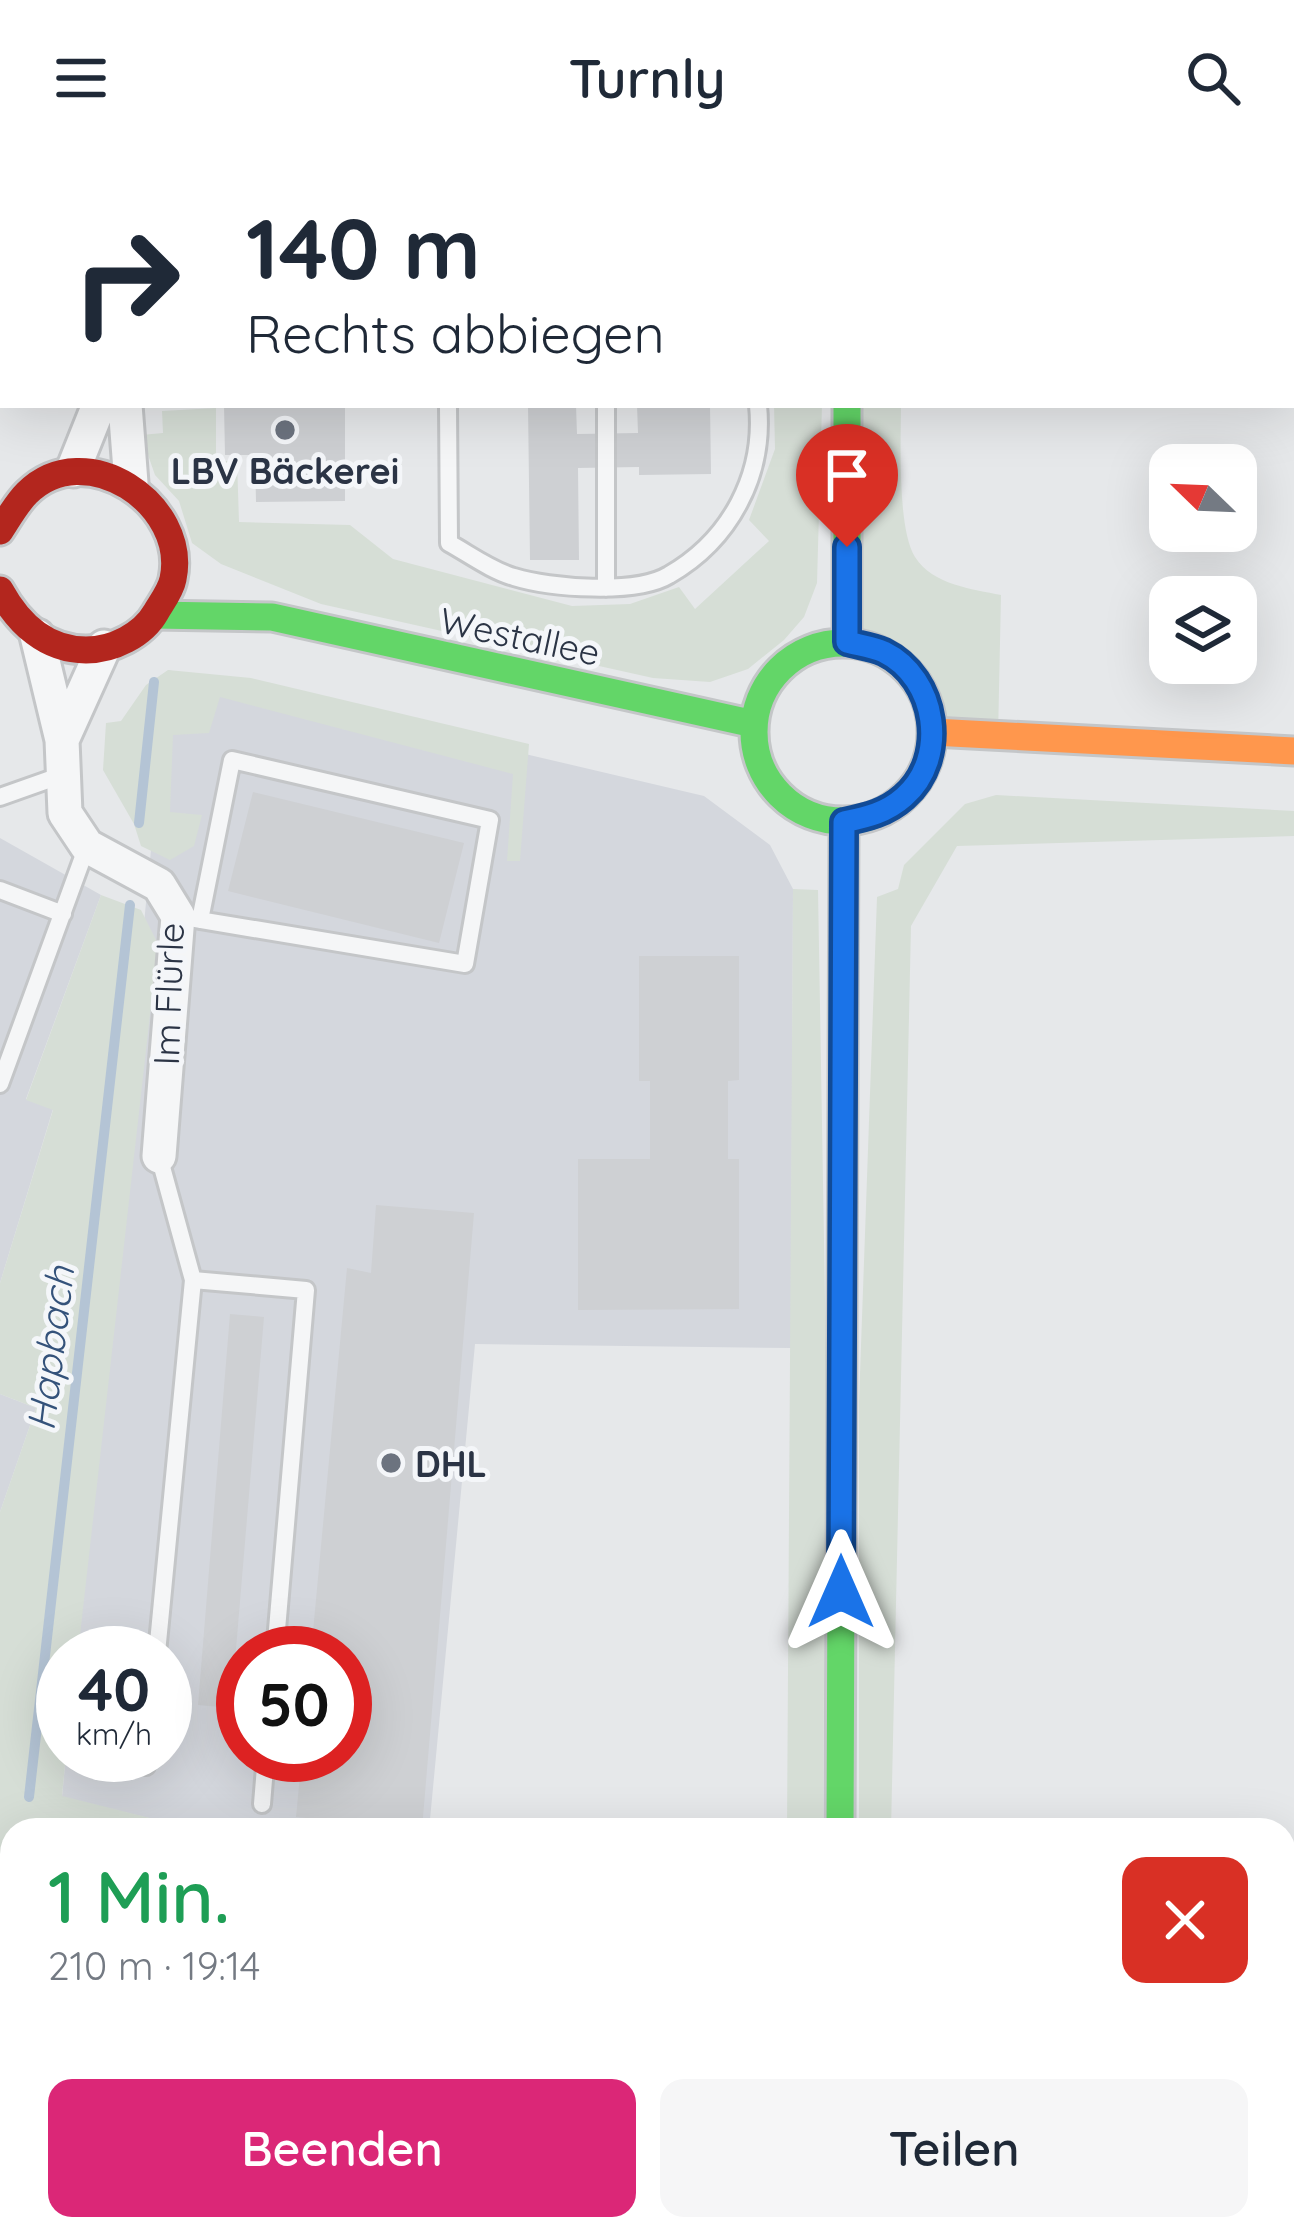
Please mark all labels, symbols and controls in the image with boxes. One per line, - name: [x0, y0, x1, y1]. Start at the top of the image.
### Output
- text: Turnly: [568, 44, 726, 112]
- icon: menu: [48, 45, 114, 111]
- icon: search: [1180, 45, 1246, 111]
- text: 140 m: [246, 195, 481, 300]
- icon: right: [48, 204, 204, 360]
- text: Rechts abbiegen: [246, 299, 665, 367]
- marker: LBV Bäckerei: [272, 417, 298, 443]
- pin: [796, 424, 898, 547]
- icon: arrive: [814, 442, 880, 508]
- north arrow: [1149, 444, 1257, 552]
- map controls: [1149, 444, 1257, 684]
- place label: LBV Bäckerei: [171, 448, 399, 493]
- button: layers: [1149, 576, 1257, 684]
- street label: Westallee: [436, 597, 604, 675]
- street label: Im Flürle: [143, 922, 193, 1066]
- water label: Hapbach: [16, 1262, 84, 1433]
- place label: DHL: [415, 1441, 487, 1486]
- marker: DHL: [378, 1450, 404, 1476]
- position arrow: [778, 1529, 904, 1655]
- speed limit sign: 50: [216, 1626, 372, 1782]
- text: 40: [78, 1651, 150, 1726]
- text: km/h: [76, 1715, 152, 1753]
- text: 1 Min.: [48, 1851, 230, 1941]
- button: close: [1122, 1857, 1248, 1983]
- text: 210 m · 19:14: [48, 1941, 260, 1990]
- button: Beenden: [48, 2079, 636, 2217]
- button: Teilen: [660, 2079, 1248, 2217]

